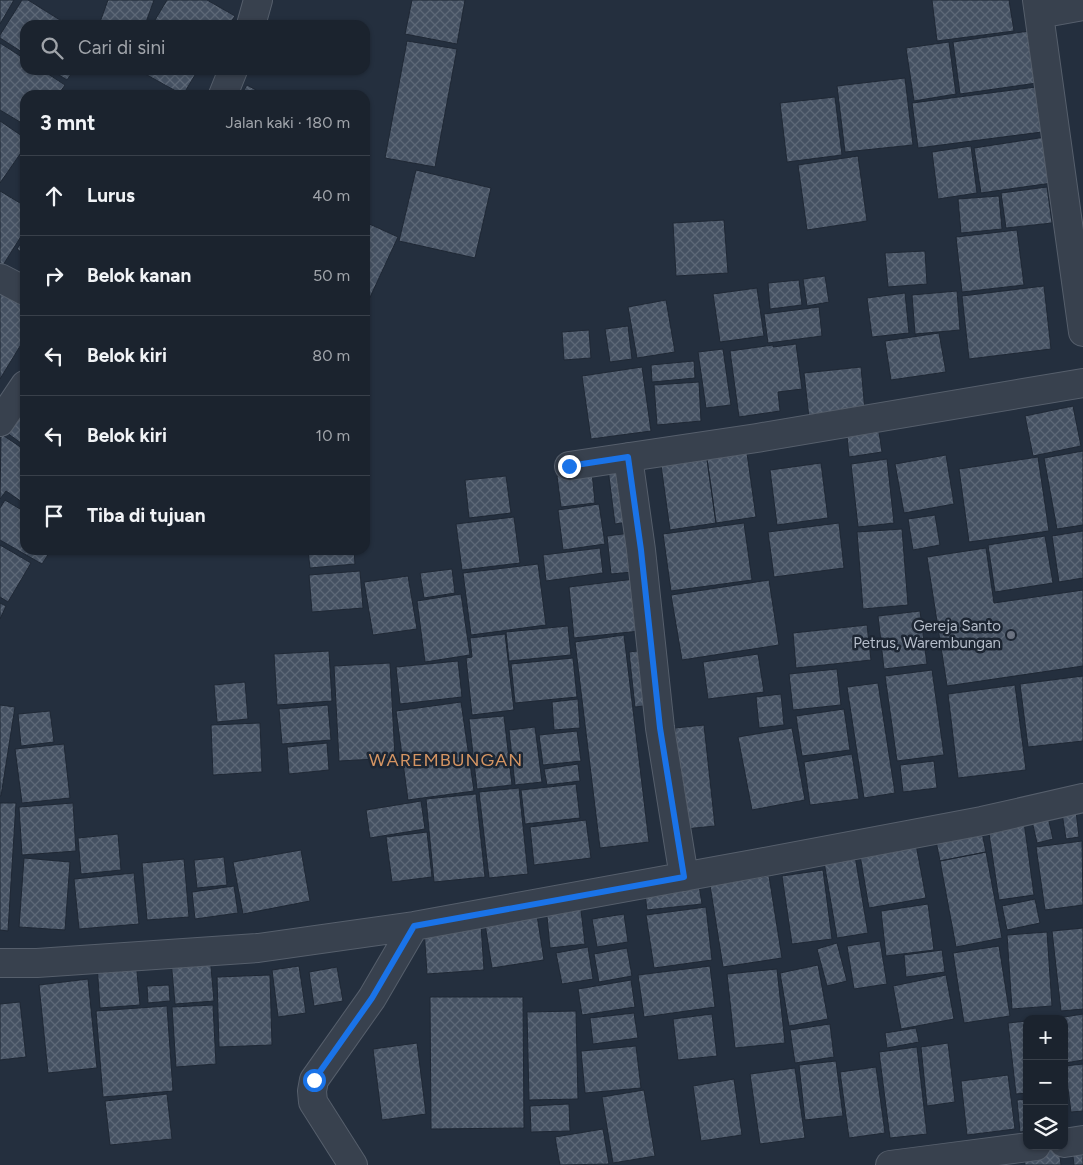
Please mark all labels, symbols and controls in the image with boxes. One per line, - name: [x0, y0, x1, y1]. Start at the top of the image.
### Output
- search box: [20, 20, 370, 75]
- icon: search: [38, 34, 66, 62]
- text: Cari di sini: [78, 36, 165, 59]
- text: 3 mnt: [40, 110, 95, 135]
- text: Jalan kaki · 180 m: [226, 113, 350, 132]
- icon: ahead: [40, 182, 68, 210]
- text: Lurus: [87, 184, 135, 207]
- text: 40 m: [312, 186, 350, 205]
- icon: right: [40, 262, 68, 290]
- text: Belok kanan: [87, 264, 191, 287]
- text: 50 m: [313, 266, 350, 285]
- icon: left: [40, 342, 68, 370]
- text: Belok kiri: [87, 344, 167, 367]
- text: 80 m: [312, 346, 350, 365]
- icon: left: [40, 422, 68, 450]
- text: Belok kiri: [87, 424, 167, 447]
- text: 10 m: [316, 426, 350, 445]
- route end: [558, 455, 581, 478]
- icon: arrive: [40, 502, 68, 530]
- text: Tiba di tujuan: [87, 504, 206, 527]
- place label: Gereja Santo Petrus, Warembungan: [853, 617, 1001, 652]
- marker: Gereja Santo Petrus, Warembungan: [1005, 629, 1017, 641]
- district label: WAREMBUNGAN: [369, 749, 523, 771]
- map controls: [1023, 1015, 1068, 1150]
- button: +: [1023, 1015, 1068, 1060]
- button: −: [1023, 1060, 1068, 1105]
- route start: [303, 1069, 326, 1092]
- button: layers: [1023, 1105, 1068, 1150]

